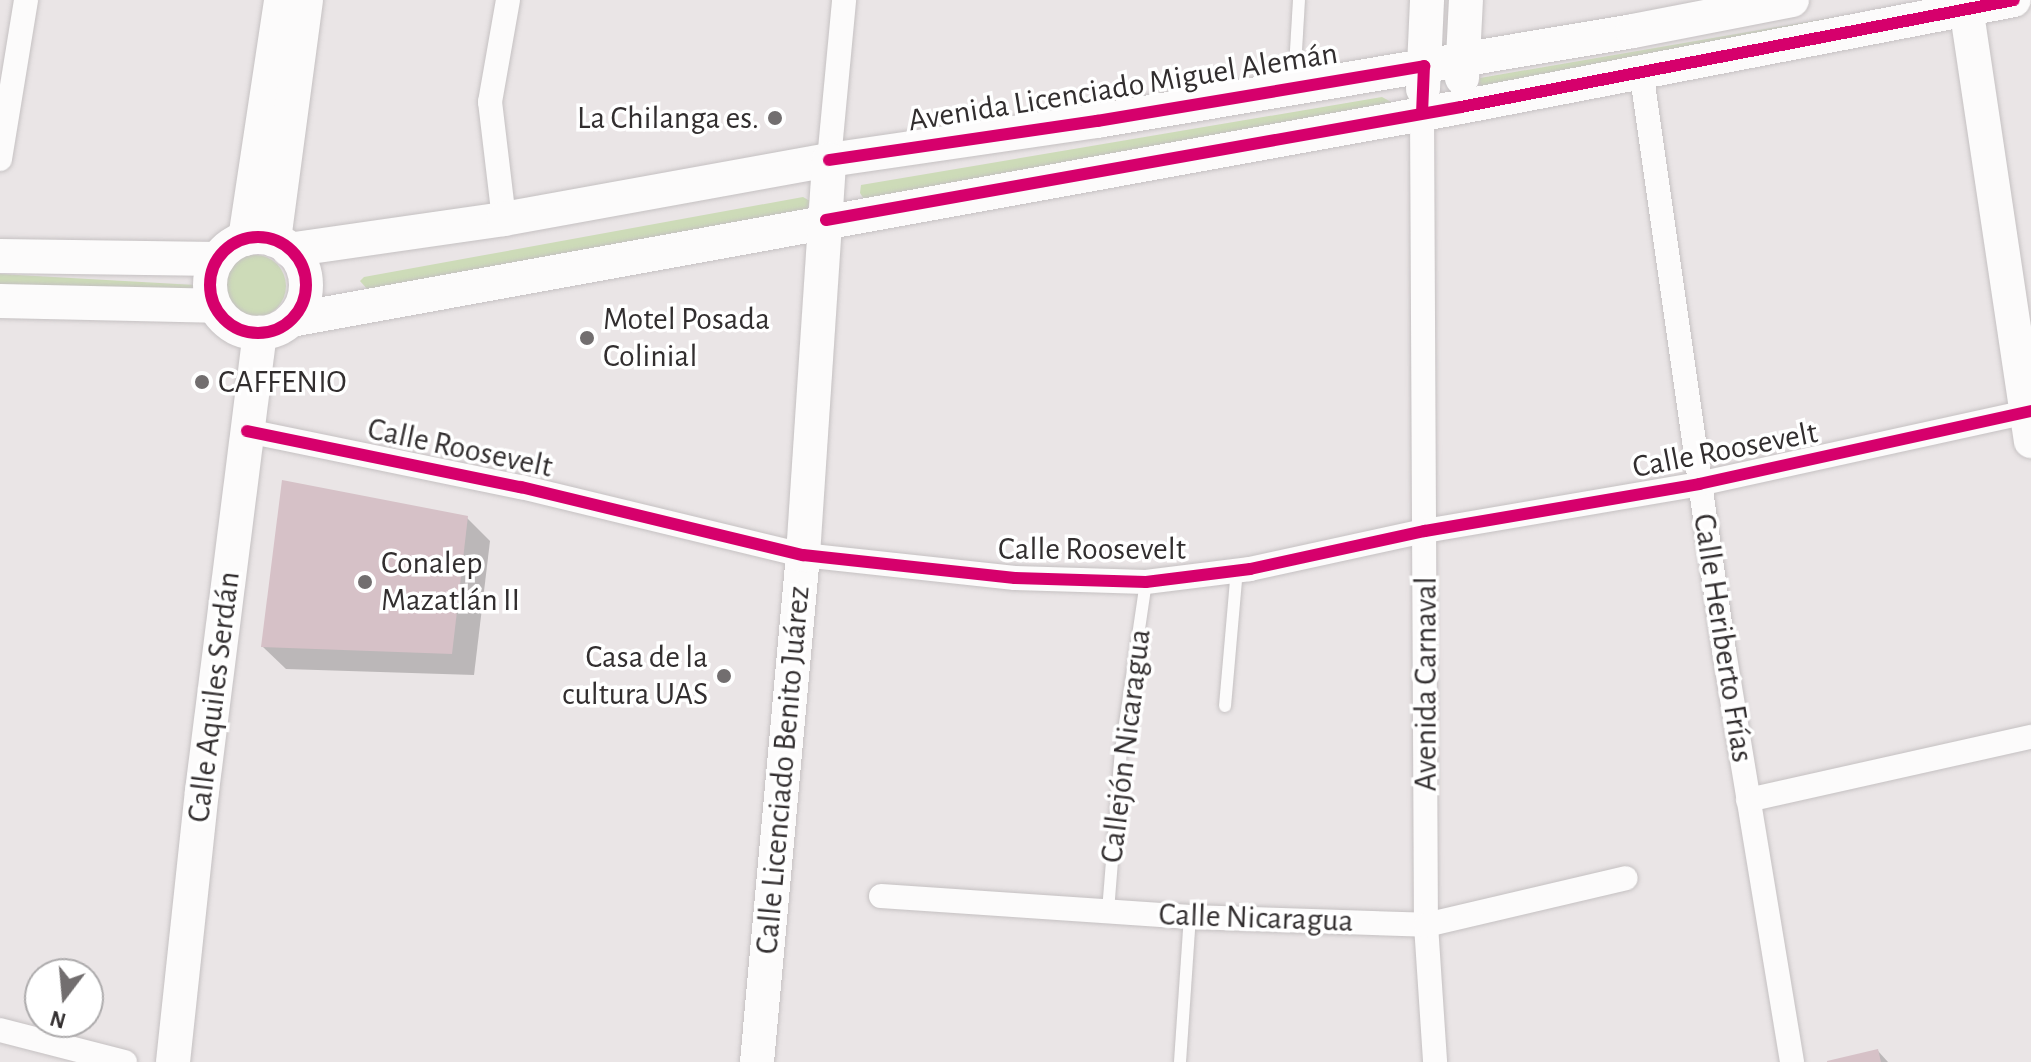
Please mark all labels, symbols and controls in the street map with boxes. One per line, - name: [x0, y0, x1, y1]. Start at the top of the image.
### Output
- street label: Avenida Licenciado Miguel Alemán: [906, 34, 1340, 140]
- place label: La Chilanga es.: [577, 99, 759, 137]
- marker: La Chilanga es.: [766, 109, 784, 127]
- place label: Motel Posada Colinial: [603, 301, 770, 376]
- marker: Motel Posada Colinial: [578, 329, 596, 347]
- place label: CAFFENIO: [218, 363, 347, 401]
- marker: CAFFENIO: [193, 373, 211, 391]
- street label: Calle Roosevelt: [364, 410, 556, 486]
- street label: Calle Roosevelt: [1629, 413, 1821, 487]
- street label: Calle Heriberto Frías: [1684, 511, 1762, 765]
- street label: Calle Roosevelt: [998, 530, 1186, 568]
- place label: Conalep Mazatlán II: [381, 545, 520, 620]
- street label: Calle Aquiles Serdán: [180, 569, 248, 825]
- marker: Conalep Mazatlán II: [356, 573, 374, 591]
- street label: Avenida Carnaval: [1407, 577, 1445, 791]
- street label: Calle Licenciado Benito Juárez: [748, 584, 818, 956]
- street label: Callejón Nicaragua: [1093, 627, 1159, 865]
- place label: Casa de la cultura UAS: [562, 639, 708, 714]
- marker: Casa de la cultura UAS: [715, 667, 733, 685]
- street label: Calle Nicaragua: [1158, 895, 1354, 941]
- north arrow: [24, 958, 104, 1038]
- text: N: [48, 1006, 68, 1032]

